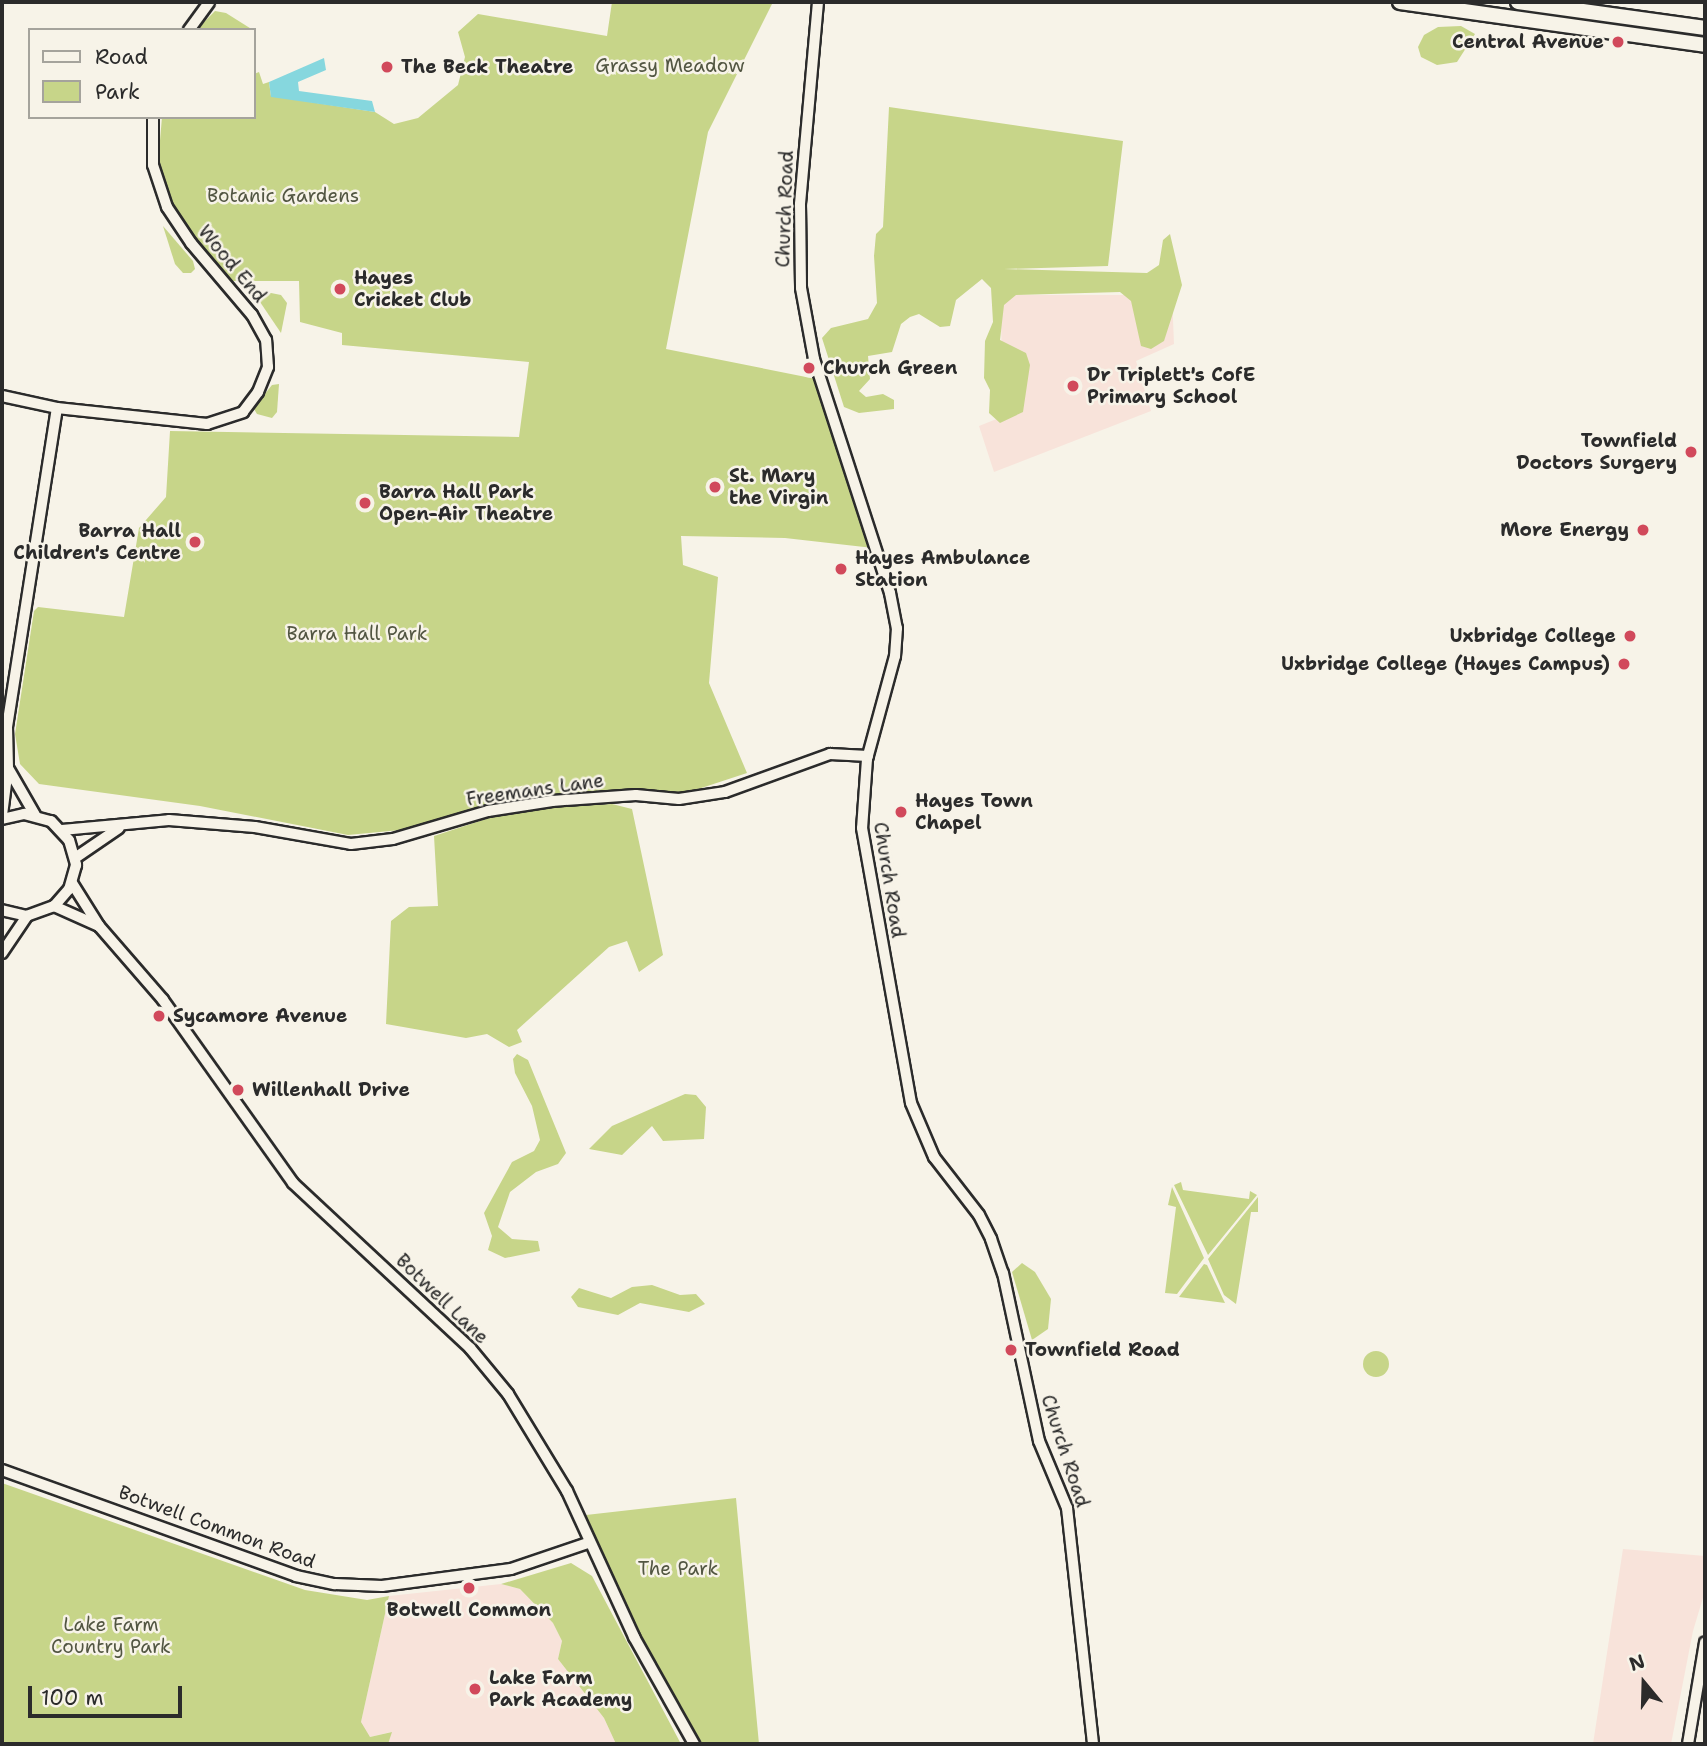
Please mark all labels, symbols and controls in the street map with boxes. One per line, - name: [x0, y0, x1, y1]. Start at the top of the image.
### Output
- legend: [28, 28, 256, 119]
- place label: Central Avenue: [1452, 31, 1604, 53]
- marker: Central Avenue: [1610, 34, 1626, 50]
- text: Road: [95, 43, 148, 71]
- park label: Grassy Meadow: [595, 55, 745, 77]
- place label: The Beck Theatre: [401, 56, 573, 78]
- marker: The Beck Theatre: [379, 59, 395, 75]
- text: Park: [95, 78, 140, 106]
- street label: Church Road: [772, 150, 798, 268]
- park label: Botanic Gardens: [207, 185, 359, 207]
- street label: Wood End: [193, 221, 271, 307]
- place label: Hayes Cricket Club: [354, 267, 471, 311]
- marker: Hayes Cricket Club: [332, 281, 348, 297]
- place label: Church Green: [823, 357, 957, 379]
- marker: Church Green: [801, 360, 817, 376]
- place label: Dr Triplett's CofE Primary School: [1087, 364, 1255, 408]
- marker: Dr Triplett's CofE Primary School: [1065, 378, 1081, 394]
- place label: Townfield Doctors Surgery: [1516, 430, 1677, 474]
- marker: Townfield Doctors Surgery: [1683, 444, 1699, 460]
- place label: St. Mary the Virgin: [729, 465, 828, 509]
- marker: St. Mary the Virgin: [707, 479, 723, 495]
- place label: Barra Hall Park Open-Air Theatre: [379, 481, 553, 525]
- marker: Barra Hall Park Open-Air Theatre: [357, 495, 373, 511]
- place label: More Energy: [1500, 519, 1629, 541]
- place label: Barra Hall Children's Centre: [13, 520, 181, 564]
- marker: More Energy: [1635, 522, 1651, 538]
- marker: Barra Hall Children's Centre: [187, 534, 203, 550]
- place label: Hayes Ambulance Station: [855, 547, 1030, 591]
- marker: Hayes Ambulance Station: [833, 561, 849, 577]
- park label: Barra Hall Park: [286, 623, 428, 645]
- place label: Uxbridge College: [1450, 625, 1616, 647]
- marker: Uxbridge College: [1622, 628, 1638, 644]
- place label: Uxbridge College (Hayes Campus): [1281, 653, 1610, 675]
- marker: Uxbridge College (Hayes Campus): [1616, 656, 1632, 672]
- street label: Freemans Lane: [465, 769, 605, 811]
- place label: Hayes Town Chapel: [915, 790, 1033, 834]
- marker: Hayes Town Chapel: [893, 804, 909, 820]
- street label: Church Road: [869, 820, 909, 940]
- place label: Sycamore Avenue: [173, 1005, 347, 1027]
- marker: Sycamore Avenue: [151, 1008, 167, 1024]
- place label: Willenhall Drive: [252, 1079, 410, 1101]
- marker: Willenhall Drive: [230, 1082, 246, 1098]
- street label: Botwell Lane: [391, 1249, 493, 1349]
- place label: Townfield Road: [1025, 1339, 1180, 1361]
- marker: Townfield Road: [1003, 1342, 1019, 1358]
- street label: Church Road: [1036, 1392, 1094, 1510]
- street label: Botwell Common Road: [115, 1481, 319, 1573]
- park label: The Park: [638, 1558, 718, 1580]
- marker: Botwell Common: [461, 1580, 477, 1596]
- place label: Botwell Common: [387, 1599, 551, 1621]
- park label: Lake Farm Country Park: [51, 1614, 171, 1658]
- north arrow: [1609, 1648, 1679, 1718]
- text: N: [1626, 1648, 1648, 1677]
- place label: Lake Farm Park Academy: [489, 1667, 632, 1711]
- scale bar: [32, 1672, 186, 1716]
- marker: Lake Farm Park Academy: [467, 1681, 483, 1697]
- text: 100 m: [41, 1684, 104, 1712]

